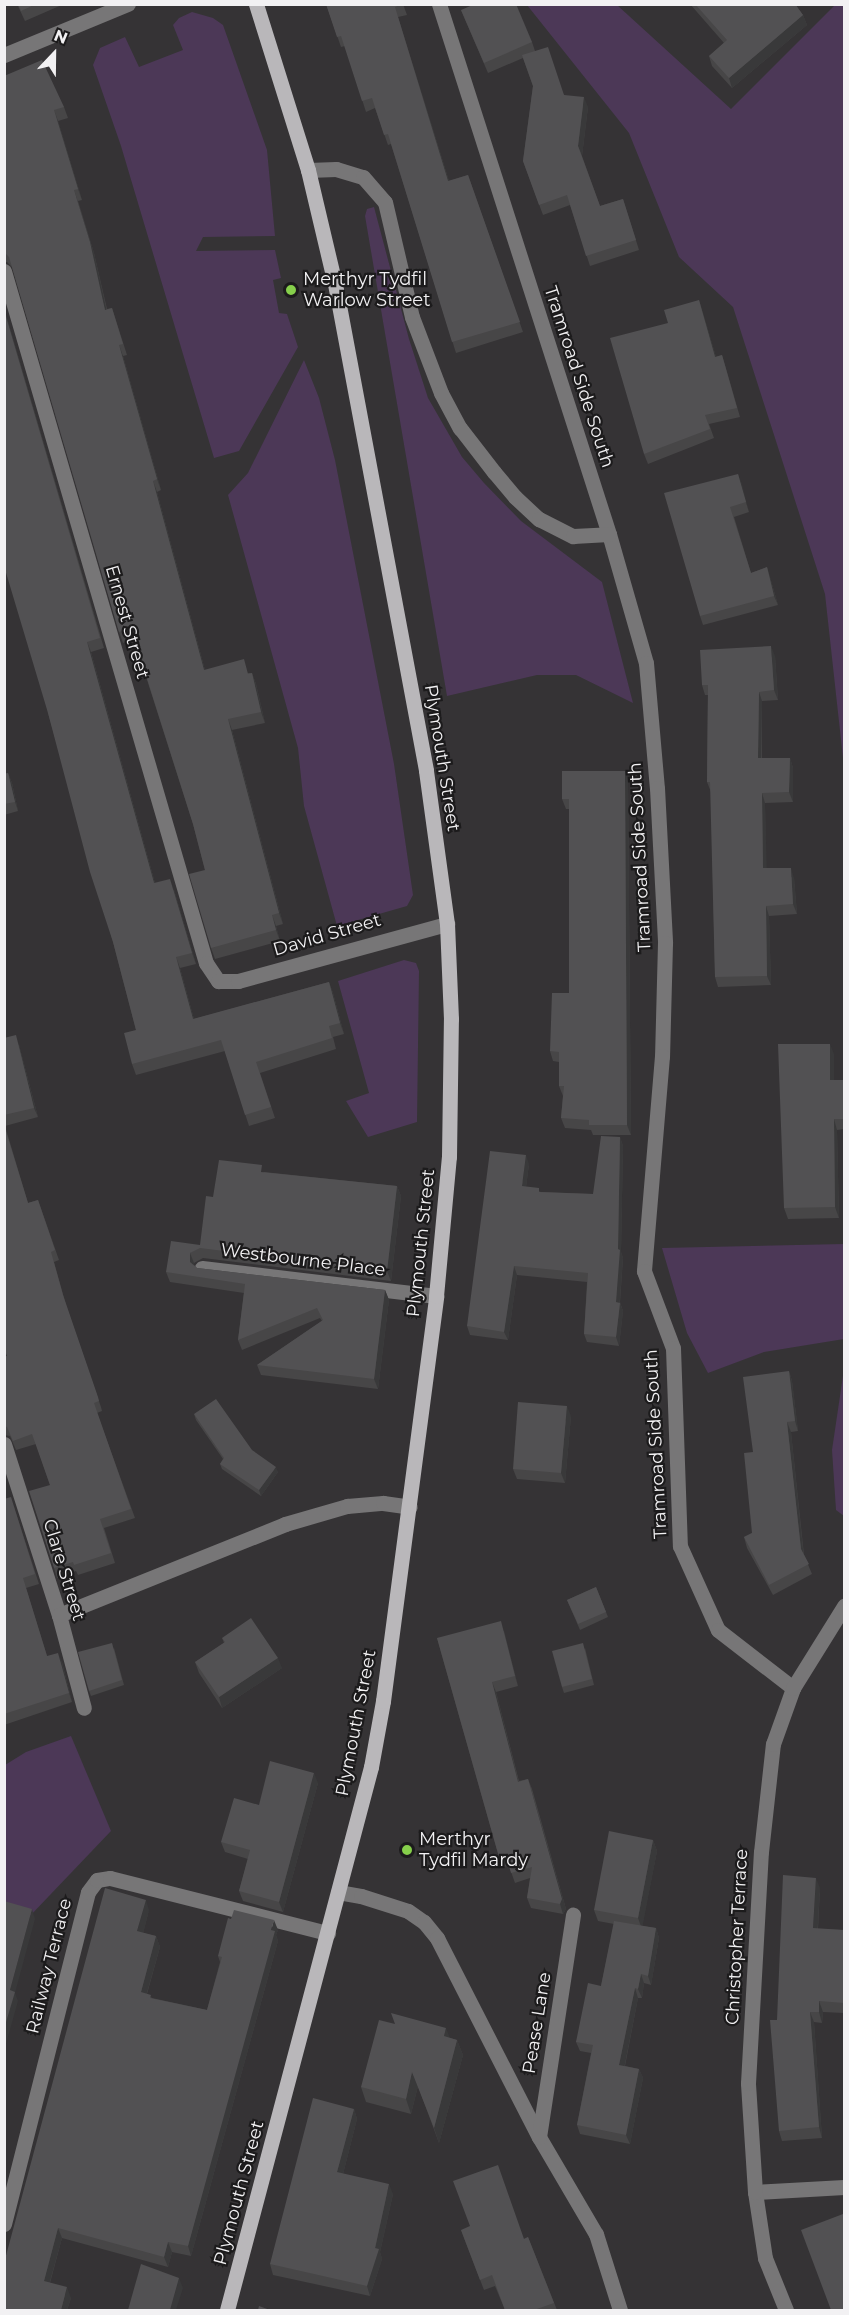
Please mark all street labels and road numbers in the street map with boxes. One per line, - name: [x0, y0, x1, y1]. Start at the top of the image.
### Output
- street label: Tramroad Side South: [539, 283, 619, 471]
- street label: Ernest Street: [100, 563, 154, 681]
- street label: Plymouth Street: [420, 683, 464, 833]
- street label: Tramroad Side South: [624, 762, 656, 952]
- street label: David Street: [271, 909, 383, 961]
- street label: Plymouth Street: [402, 1168, 440, 1318]
- street label: Westbourne Place: [219, 1239, 387, 1281]
- street label: Tramroad Side South: [640, 1349, 672, 1539]
- street label: Clare Street: [38, 1517, 90, 1623]
- street label: Plymouth Street: [331, 1648, 381, 1798]
- street label: Christopher Terrace: [722, 1848, 752, 2026]
- street label: Railway Terrace: [22, 1896, 76, 2036]
- street label: Pease Lane: [518, 1971, 556, 2075]
- street label: Plymouth Street: [209, 2118, 269, 2268]

